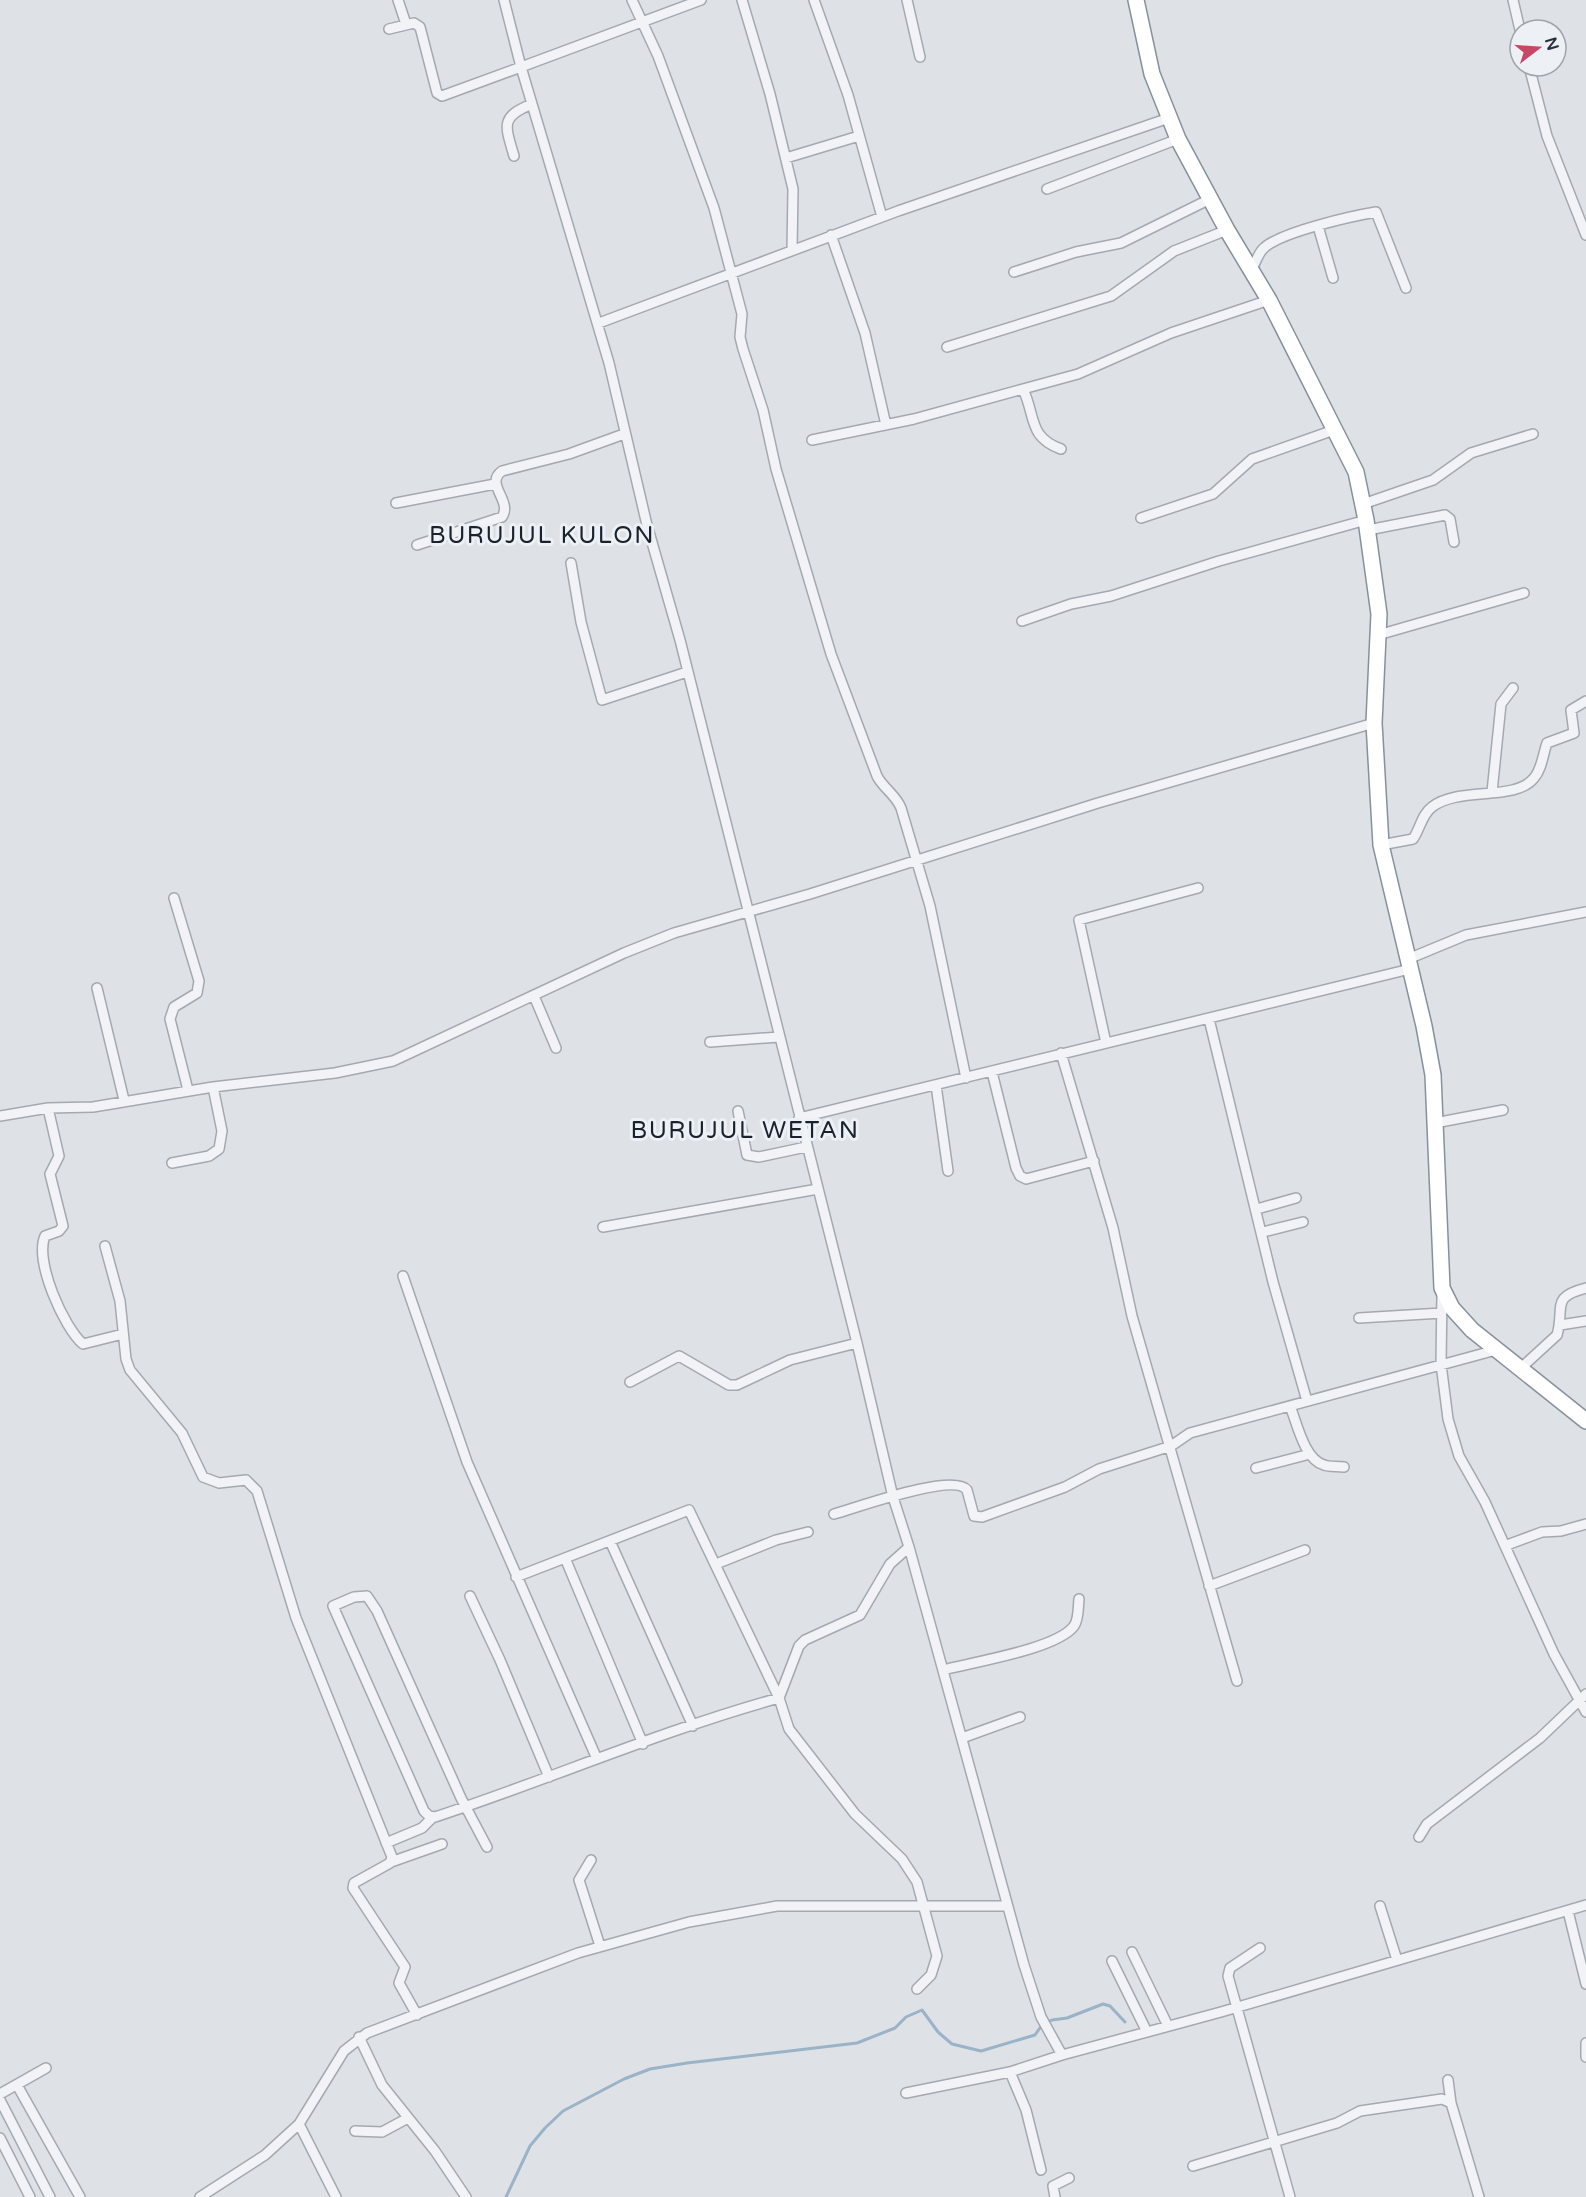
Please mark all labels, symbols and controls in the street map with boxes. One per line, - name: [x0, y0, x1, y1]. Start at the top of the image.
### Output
- north arrow: [1508, 18, 1568, 78]
- text: N: [1540, 35, 1563, 53]
- district label: BURUJUL KULON: [429, 521, 655, 550]
- district label: BURUJUL WETAN: [631, 1116, 859, 1145]

